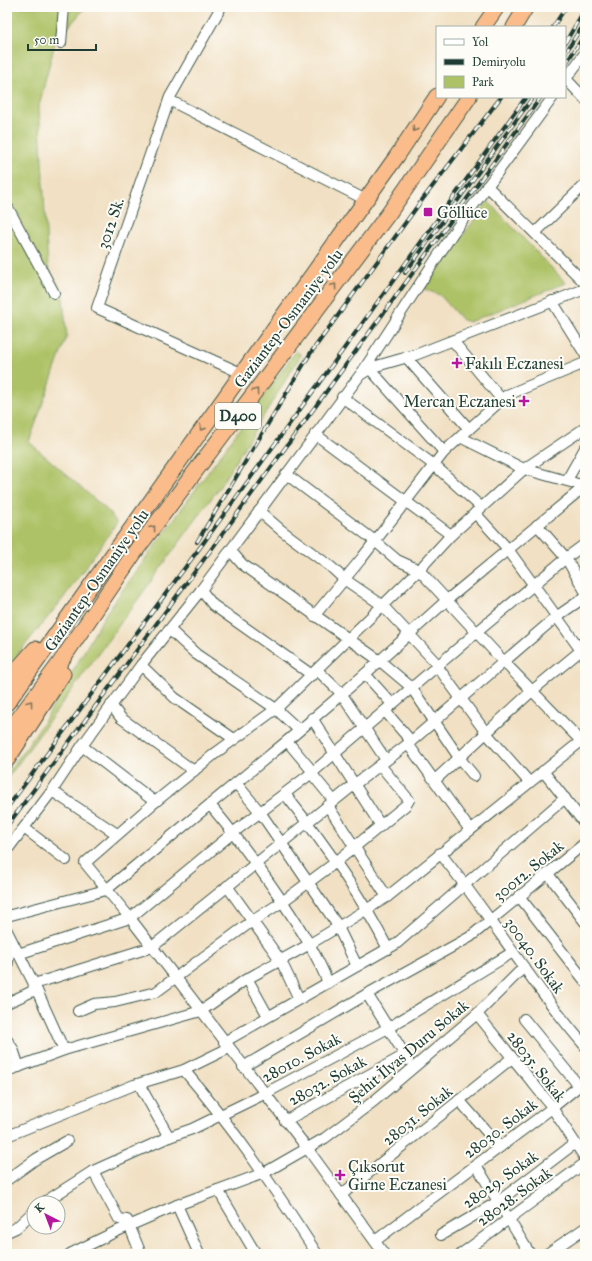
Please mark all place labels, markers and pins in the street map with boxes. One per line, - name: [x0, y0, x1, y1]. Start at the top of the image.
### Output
- place label: Göllüce: [437, 203, 488, 222]
- marker: Göllüce: [422, 206, 434, 218]
- place label: Fakılı Eczanesi: [465, 354, 564, 373]
- marker: Fakılı Eczanesi: [452, 358, 462, 368]
- place label: Mercan Eczanesi: [404, 392, 517, 411]
- marker: Mercan Eczanesi: [519, 396, 529, 406]
- place label: Çıksorut Girne Eczanesi: [348, 1157, 447, 1194]
- marker: Çıksorut Girne Eczanesi: [335, 1170, 345, 1180]

